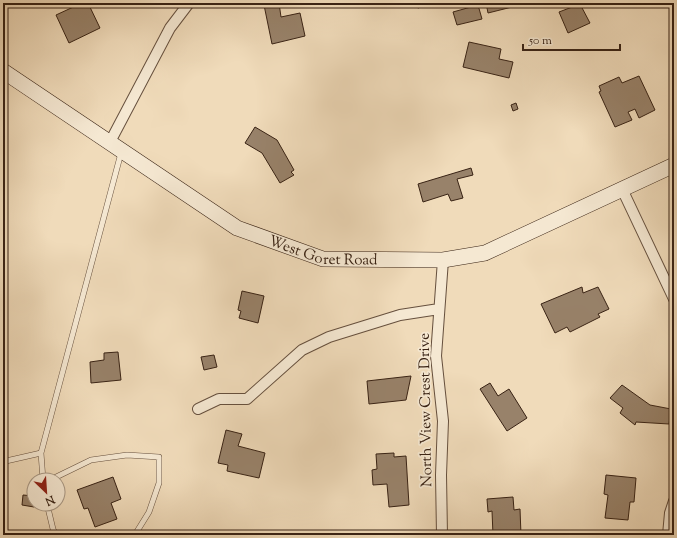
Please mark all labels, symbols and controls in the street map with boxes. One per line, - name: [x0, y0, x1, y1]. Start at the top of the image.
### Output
- scale bar: [523, 26, 620, 52]
- text: 50 m: [528, 32, 552, 50]
- street label: West Goret Road: [265, 231, 378, 271]
- street label: North View Crest Drive: [415, 333, 438, 487]
- north arrow: [26, 472, 66, 512]
- text: N: [42, 491, 58, 509]

